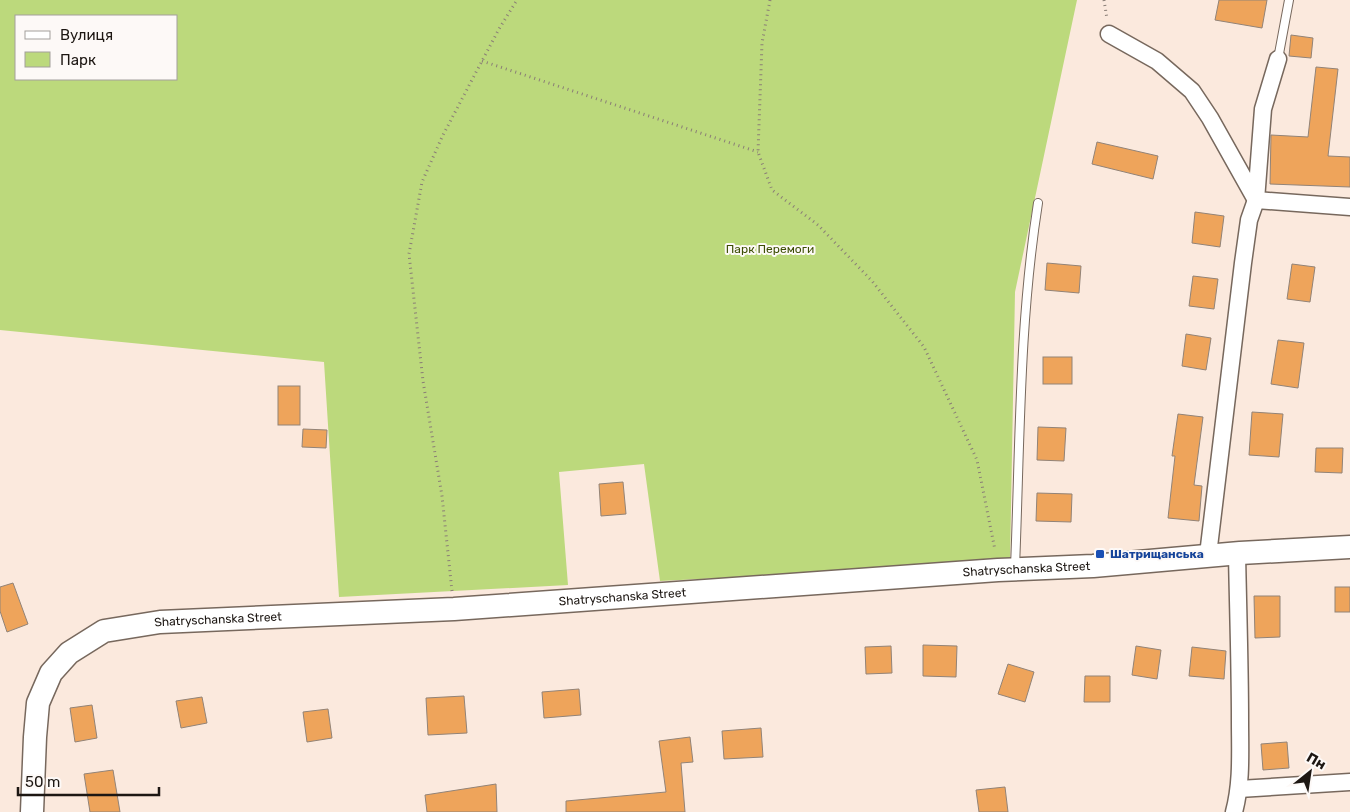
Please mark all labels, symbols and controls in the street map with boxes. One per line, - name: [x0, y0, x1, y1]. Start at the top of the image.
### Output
- legend: [15, 15, 178, 80]
- text: Вулиця: [60, 26, 113, 44]
- text: Парк: [60, 51, 96, 69]
- park label: Парк Перемоги: [726, 242, 814, 256]
- place label: Шатрищанська: [1110, 547, 1204, 561]
- marker: Шатрищанська: [1094, 548, 1106, 560]
- street label: Shatryschanska Street: [962, 559, 1091, 580]
- street label: Shatryschanska Street: [558, 585, 687, 608]
- street label: Shatryschanska Street: [153, 610, 282, 630]
- north arrow: [1285, 747, 1335, 797]
- text: Пн: [1304, 749, 1329, 773]
- scale bar: [18, 764, 159, 796]
- text: 50 m: [25, 773, 60, 791]

